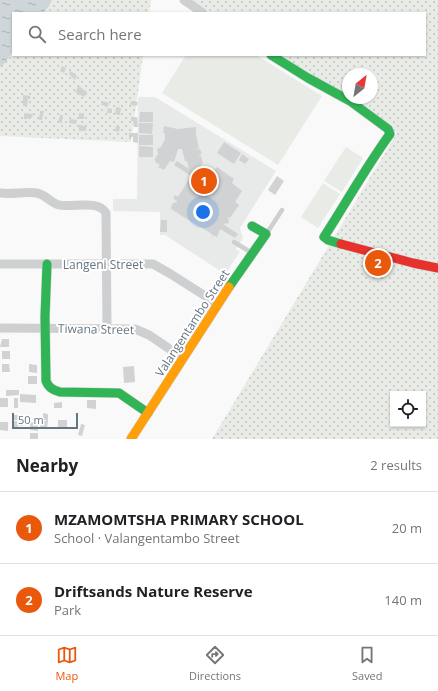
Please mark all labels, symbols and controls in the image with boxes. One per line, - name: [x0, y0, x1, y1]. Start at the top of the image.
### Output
- search box: [12, 12, 426, 56]
- icon: search: [26, 23, 48, 45]
- text: Search here: [58, 24, 142, 44]
- north arrow: [342, 68, 378, 104]
- pin: 1: [191, 166, 217, 196]
- your location: [193, 202, 213, 222]
- pin: 2: [365, 248, 391, 278]
- street label: Langeni Street: [63, 256, 143, 273]
- street label: Valangentambo Street: [151, 266, 233, 380]
- street label: Tiwana Street: [58, 320, 134, 338]
- map controls: [390, 391, 426, 427]
- button: locate: [390, 391, 426, 427]
- scale bar: [12, 411, 78, 430]
- text: 50 m: [18, 412, 44, 427]
- text: Nearby: [16, 454, 78, 477]
- text: 2 results: [370, 456, 422, 474]
- text: MZAMOMTSHA PRIMARY SCHOOL: [54, 509, 304, 529]
- text: 1: [25, 519, 33, 537]
- text: 20 m: [392, 519, 422, 537]
- text: School · Valangentambo Street: [54, 529, 240, 547]
- text: Driftsands Nature Reserve: [54, 581, 253, 601]
- text: 2: [25, 591, 33, 609]
- text: 140 m: [384, 591, 422, 609]
- text: Park: [54, 601, 81, 619]
- tab: Map: [55, 644, 78, 683]
- tab: Directions: [189, 644, 241, 683]
- tab: Saved: [352, 644, 383, 683]

